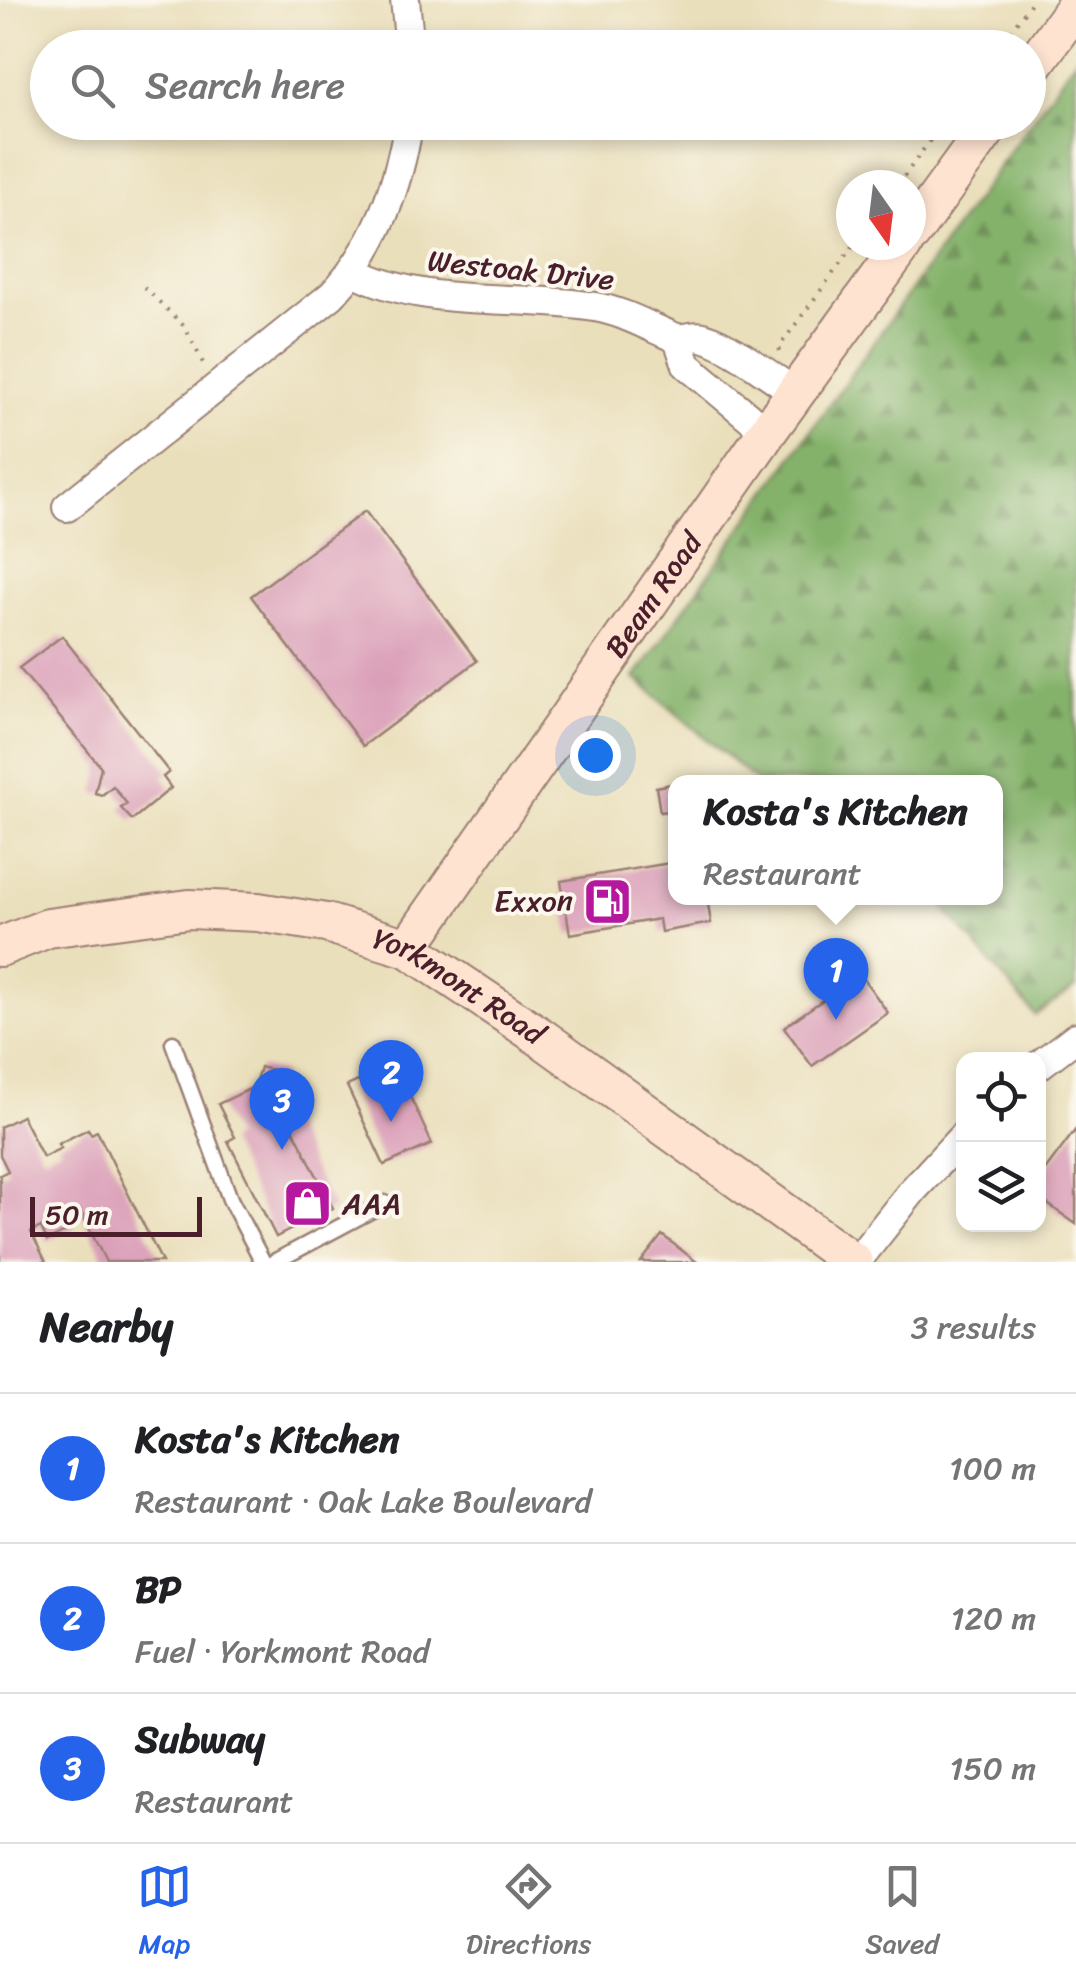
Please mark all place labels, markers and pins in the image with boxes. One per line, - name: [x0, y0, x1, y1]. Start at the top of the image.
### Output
- place label: Exxon: [494, 874, 573, 928]
- fuel station icon: Exxon: [582, 875, 634, 927]
- pin: 1: [804, 938, 868, 1020]
- pin: 2: [358, 1040, 424, 1122]
- pin: 3: [250, 1068, 314, 1150]
- place label: AAA: [341, 1177, 401, 1231]
- shop icon: AAA: [281, 1178, 333, 1230]

